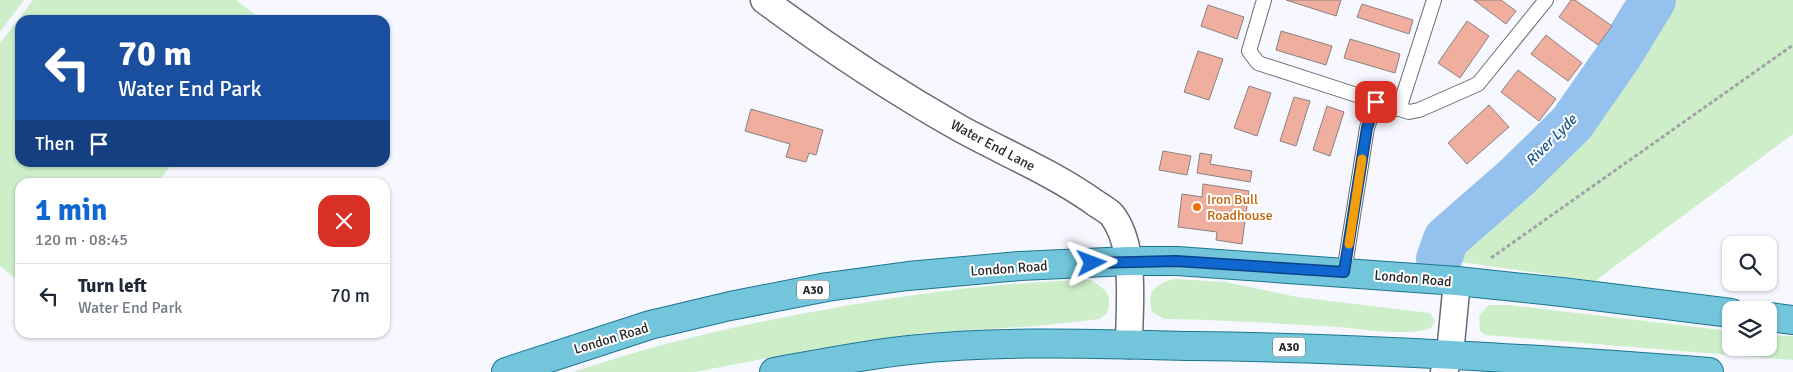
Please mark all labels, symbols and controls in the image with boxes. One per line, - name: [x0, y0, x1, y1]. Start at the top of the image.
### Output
- text: 70 m: [118, 32, 192, 75]
- icon: left: [35, 35, 100, 100]
- text: Water End Park: [118, 75, 262, 102]
- pin: [1355, 81, 1397, 123]
- icon: arrive: [1362, 88, 1390, 116]
- water label: River Lyde: [1522, 109, 1582, 169]
- street label: Water End Lane: [948, 116, 1038, 175]
- icon: arrive: [85, 130, 113, 158]
- text: Then: [35, 132, 75, 156]
- place label: Iron Bull Roadhouse: [1207, 191, 1273, 224]
- text: 1 min: [35, 192, 107, 229]
- button: close: [318, 195, 370, 247]
- marker: Iron Bull Roadhouse: [1191, 201, 1203, 213]
- text: 120 m · 08:45: [35, 230, 128, 250]
- position arrow: [1065, 236, 1117, 288]
- map controls: [1722, 236, 1777, 356]
- button: search: [1722, 236, 1777, 291]
- street label: London Road: [970, 257, 1048, 280]
- street label: London Road: [1374, 267, 1452, 290]
- text: Turn left: [78, 274, 147, 298]
- road number: A30: [797, 280, 829, 300]
- icon: left: [35, 282, 63, 310]
- text: 70 m: [330, 284, 370, 308]
- text: Water End Park: [78, 298, 182, 318]
- button: layers: [1722, 301, 1777, 356]
- street label: London Road: [572, 319, 651, 358]
- road number: A30: [1273, 338, 1305, 357]

